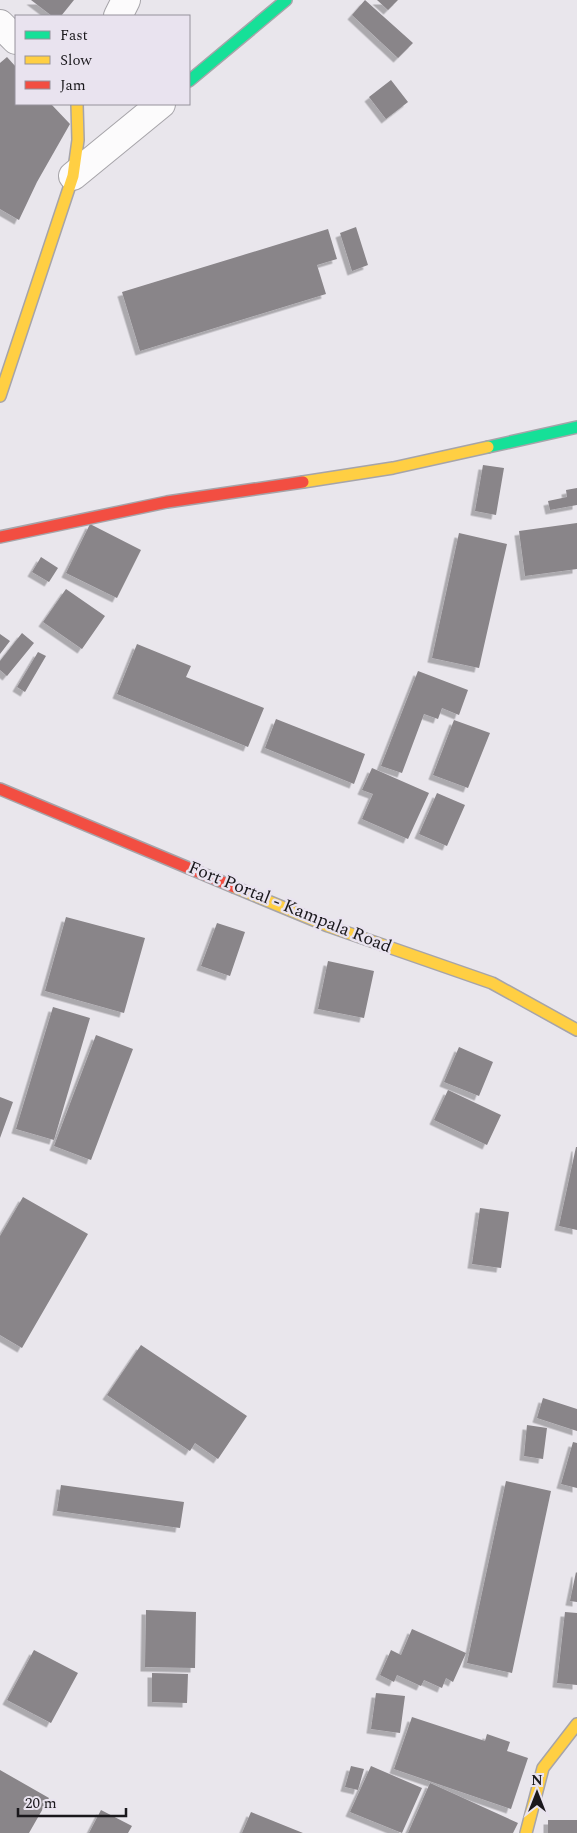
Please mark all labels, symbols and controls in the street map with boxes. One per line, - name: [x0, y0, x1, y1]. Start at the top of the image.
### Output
- legend: [15, 15, 190, 105]
- text: Fast: [60, 24, 88, 47]
- text: Slow: [60, 49, 92, 72]
- text: Jam: [60, 74, 86, 97]
- street label: Fort Portal - Kampala Road: [184, 854, 396, 960]
- north arrow: [512, 1768, 562, 1818]
- text: N: [531, 1770, 543, 1791]
- scale bar: [18, 1786, 125, 1818]
- text: 20 m: [25, 1792, 57, 1815]

